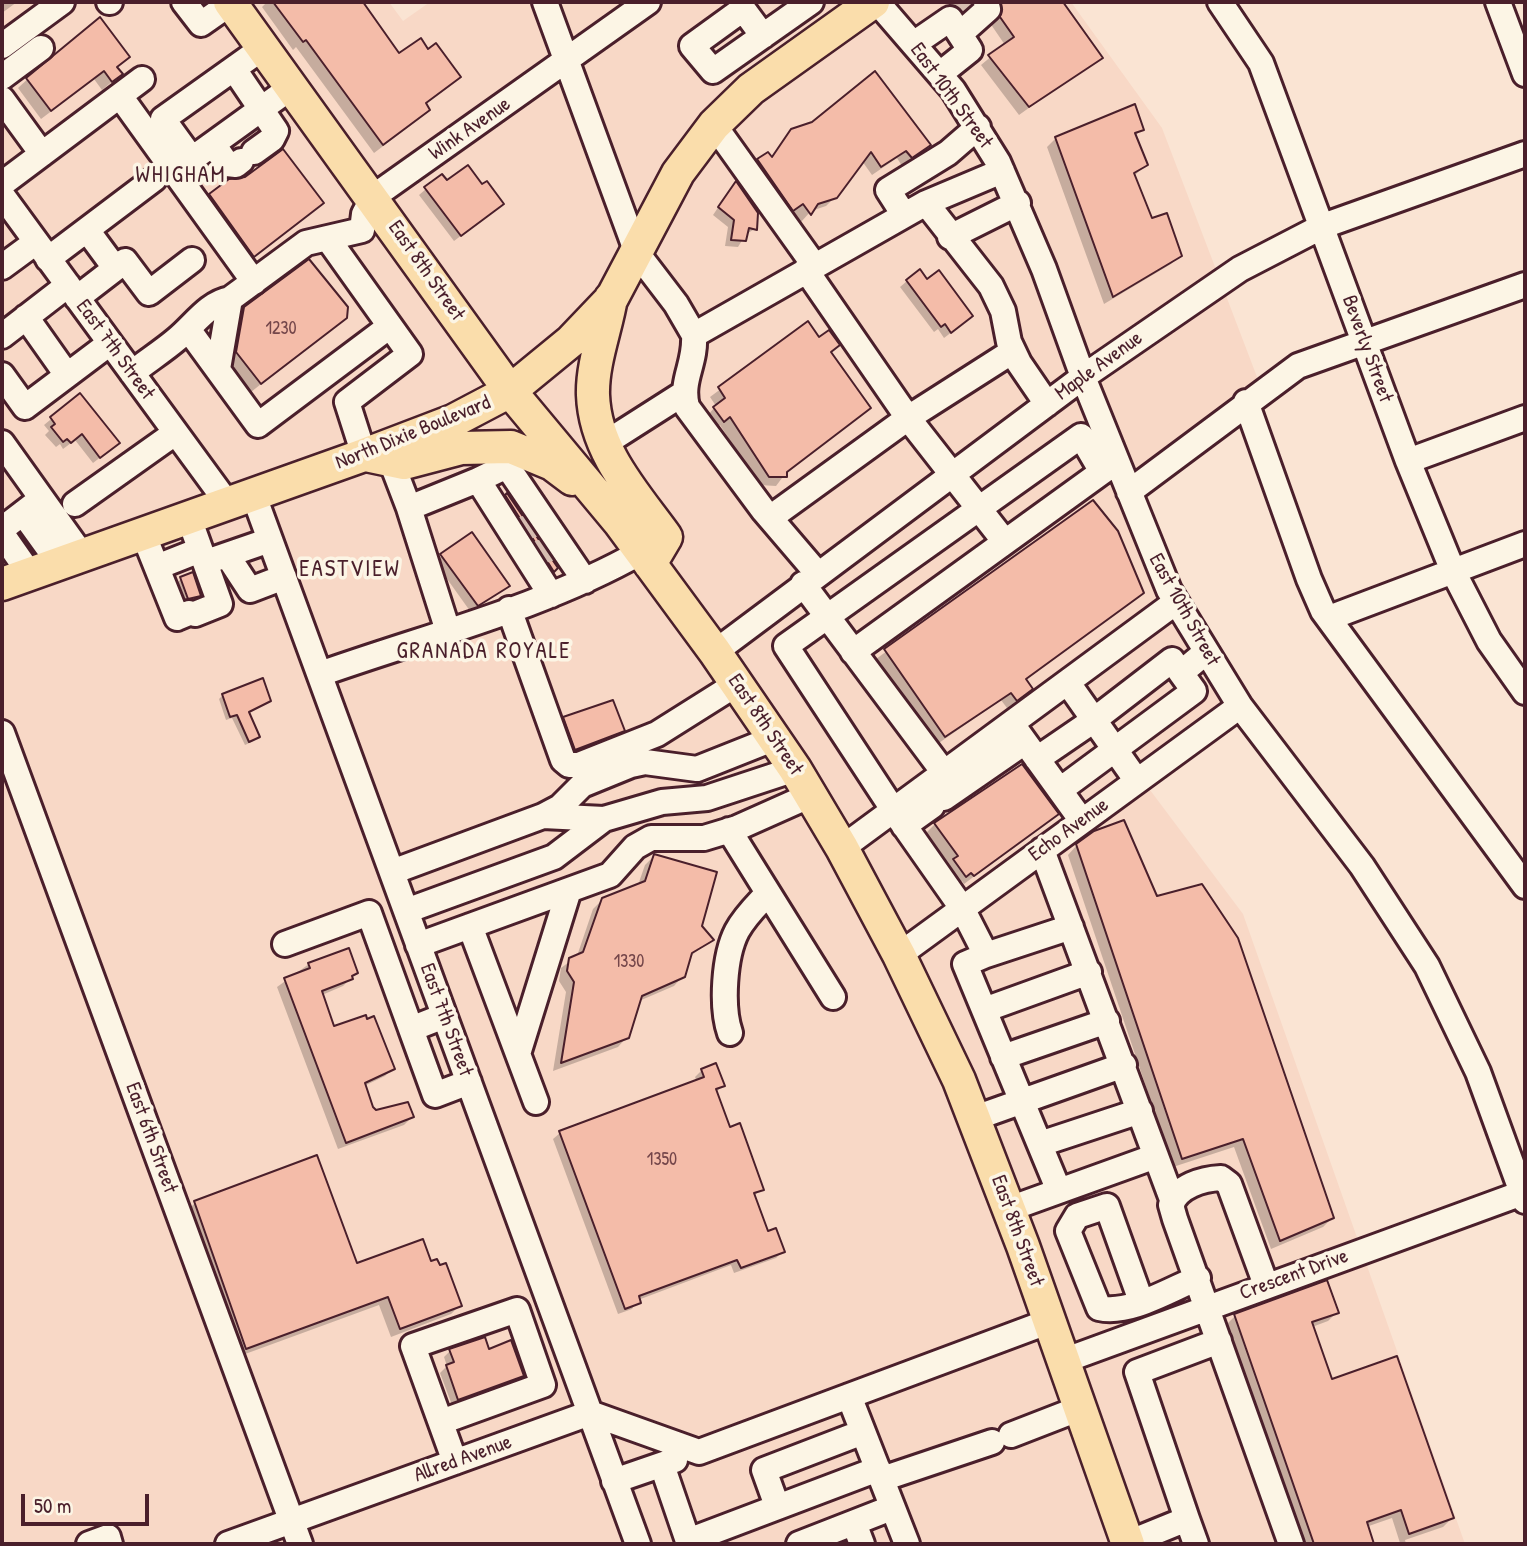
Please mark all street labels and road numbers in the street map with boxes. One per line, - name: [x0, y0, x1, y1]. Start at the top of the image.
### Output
- street label: East 10th Street: [904, 38, 998, 154]
- street label: Wink Avenue: [424, 92, 516, 166]
- street label: East 8th Street: [382, 216, 470, 326]
- street label: Beverly Street: [1336, 292, 1398, 406]
- street label: East 7th Street: [70, 295, 160, 405]
- street label: Maple Avenue: [1050, 326, 1148, 406]
- street label: North Dixie Boulevard: [332, 390, 494, 476]
- street label: East 10th Street: [1143, 549, 1225, 671]
- street label: East 8th Street: [722, 670, 808, 780]
- street label: Echo Avenue: [1024, 793, 1114, 867]
- street label: East 7th Street: [414, 960, 478, 1080]
- street label: East 6th Street: [119, 1079, 183, 1197]
- street label: East 8th Street: [985, 1172, 1049, 1290]
- street label: Crescent Drive: [1236, 1244, 1352, 1306]
- street label: Allred Avenue: [411, 1430, 515, 1488]

